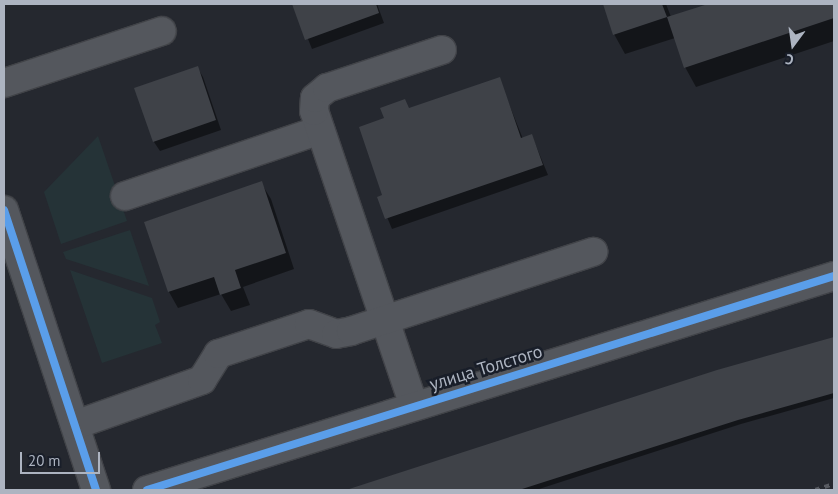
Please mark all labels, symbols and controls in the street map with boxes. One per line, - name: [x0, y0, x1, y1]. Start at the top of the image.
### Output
- north arrow: [768, 20, 818, 70]
- text: С: [783, 50, 795, 69]
- street label: улица Толстого: [427, 341, 545, 395]
- scale bar: [22, 442, 102, 474]
- text: 20 m: [28, 451, 61, 470]

